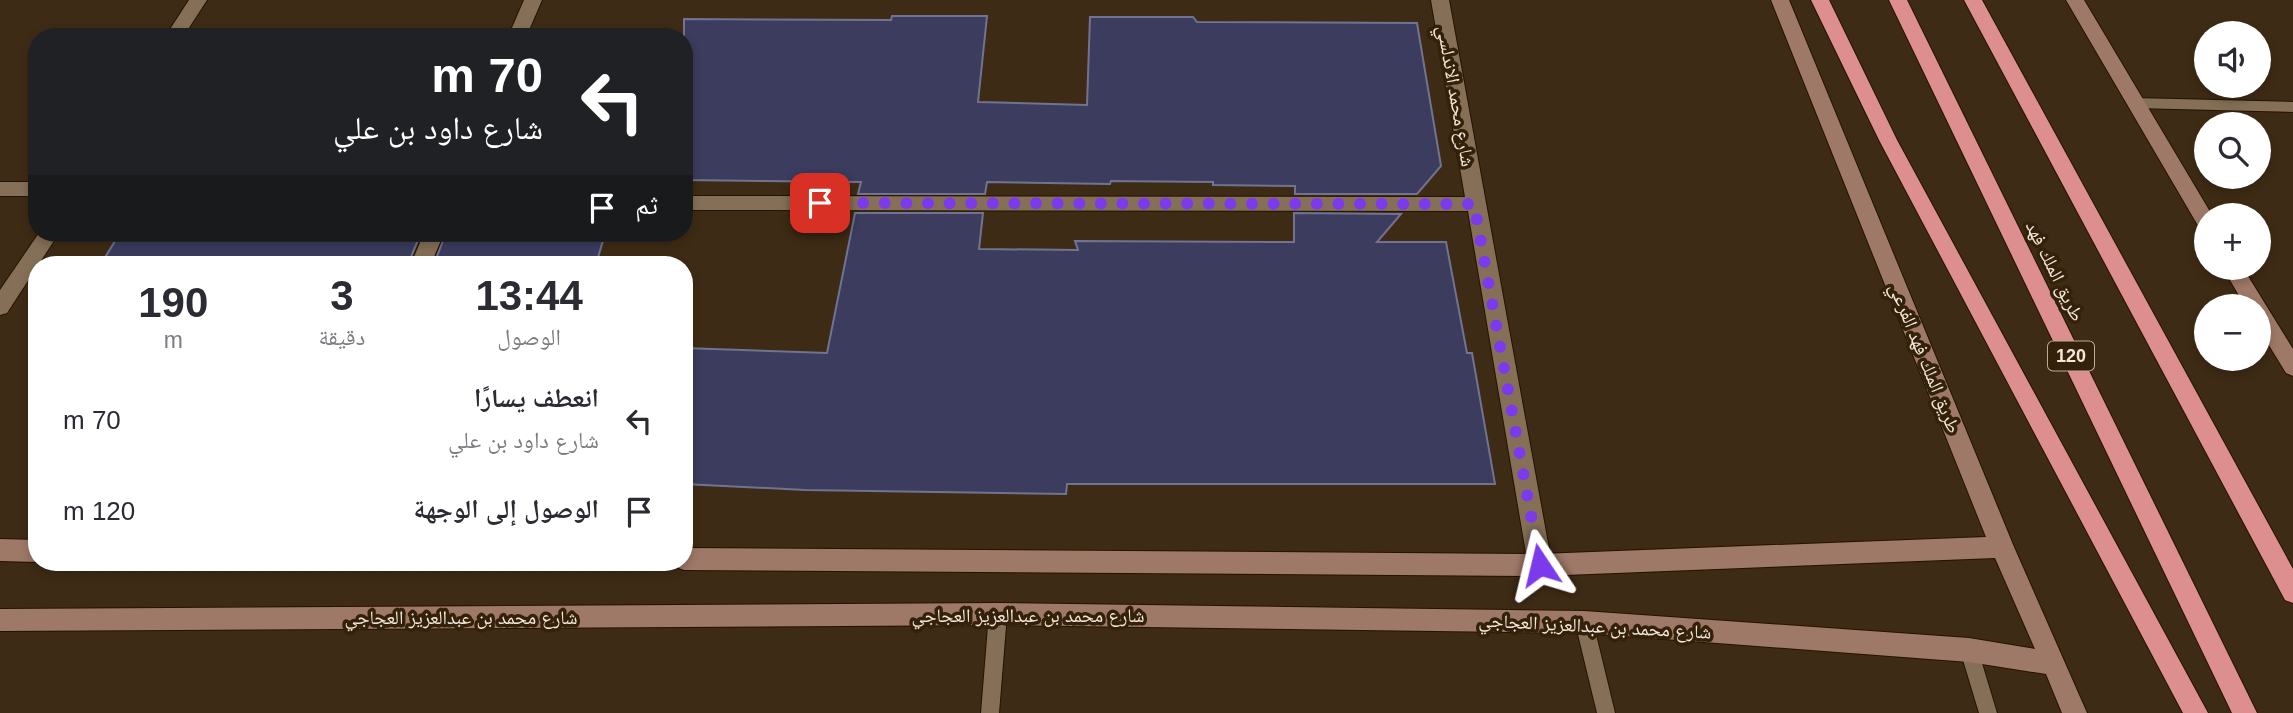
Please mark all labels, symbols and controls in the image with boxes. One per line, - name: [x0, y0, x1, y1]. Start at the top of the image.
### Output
- map controls: [2194, 21, 2271, 371]
- button: sound: [2194, 21, 2271, 98]
- street label: شارع محمد الاندلسي: [1428, 24, 1479, 169]
- text: 70 m: [431, 48, 543, 102]
- icon: left: [567, 56, 658, 147]
- text: شارع داود بن علي: [333, 110, 543, 146]
- button: search: [2194, 112, 2271, 189]
- pin: [790, 173, 850, 233]
- icon: arrive: [801, 184, 839, 222]
- icon: arrive: [583, 189, 621, 227]
- text: ثم: [635, 190, 658, 220]
- button: +: [2194, 203, 2271, 280]
- street label: طريق الملك فهد: [2021, 218, 2088, 325]
- text: 3: [330, 272, 354, 319]
- text: 13:44: [475, 272, 583, 319]
- text: 190: [138, 279, 208, 326]
- street label: طريق الملك فهد الفرعي: [1881, 280, 1965, 438]
- button: −: [2194, 294, 2271, 371]
- text: دقيقة: [318, 324, 365, 350]
- text: الوصول: [497, 324, 561, 350]
- text: m: [164, 327, 183, 353]
- road number: 120: [2048, 342, 2094, 370]
- text: انعطف يسارًا: [474, 383, 599, 413]
- icon: left: [620, 402, 658, 440]
- text: 70 m: [63, 405, 121, 435]
- text: شارع داود بن علي: [448, 427, 599, 453]
- icon: arrive: [620, 493, 658, 531]
- text: الوصول إلى الوجهة: [414, 494, 599, 524]
- text: 120 m: [63, 496, 135, 526]
- position arrow: [1503, 528, 1577, 602]
- street label: شارع محمد بن عبدالعزيز العجاجي: [911, 605, 1145, 630]
- street label: شارع محمد بن عبدالعزيز العجاجي: [344, 607, 578, 632]
- street label: شارع محمد بن عبدالعزيز العجاجي: [1478, 609, 1712, 647]

